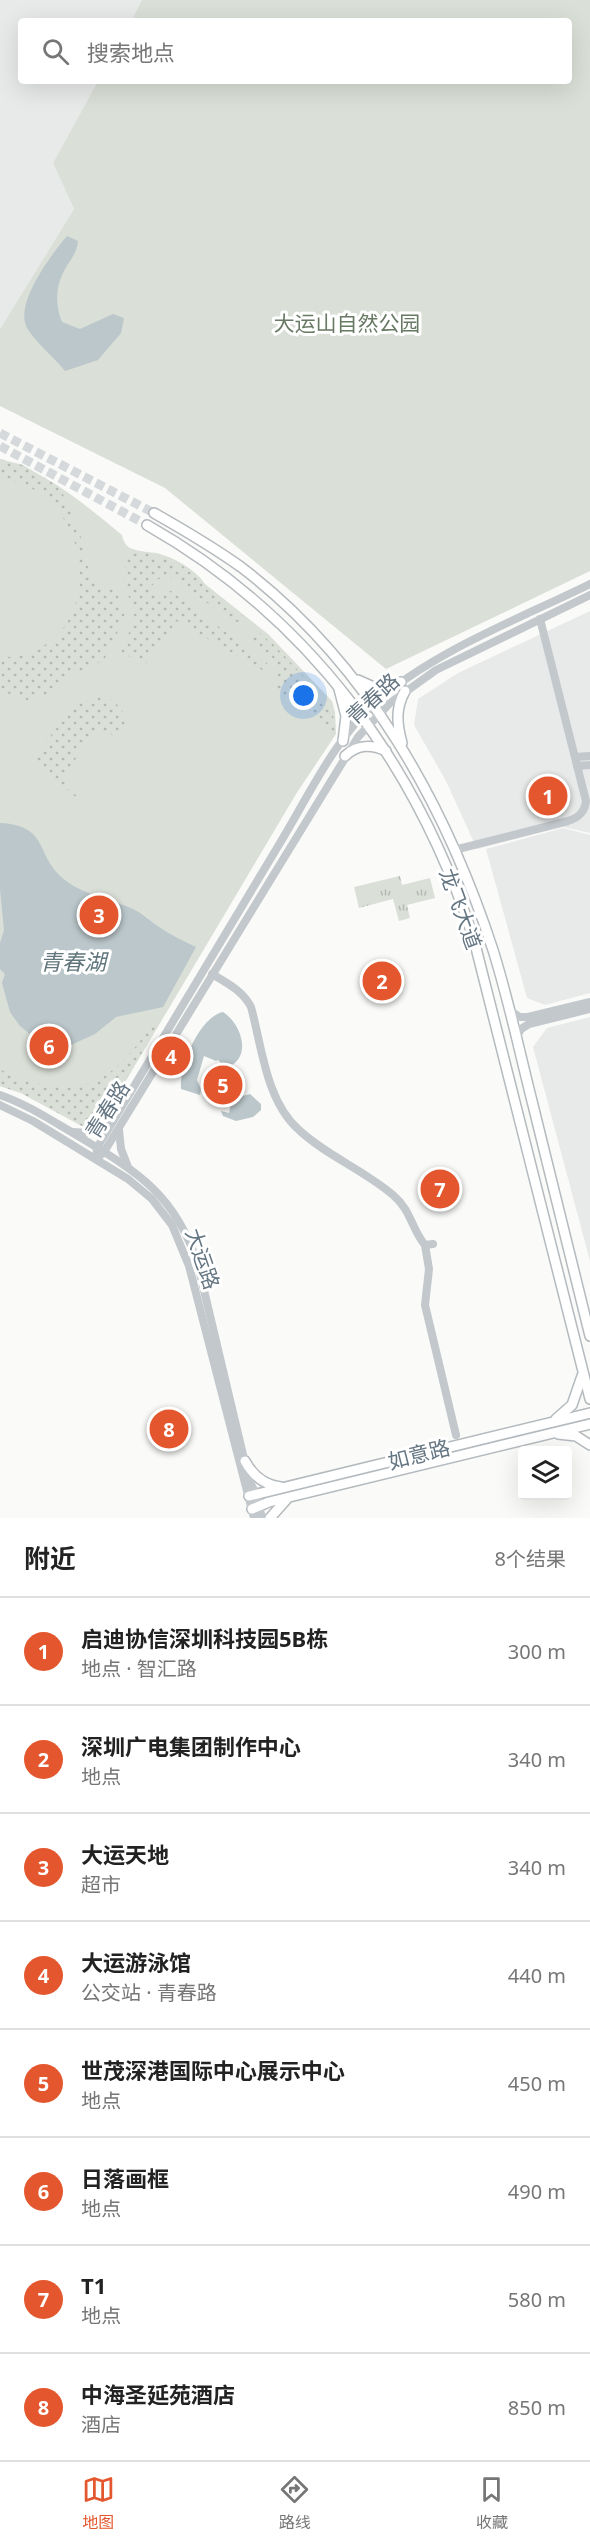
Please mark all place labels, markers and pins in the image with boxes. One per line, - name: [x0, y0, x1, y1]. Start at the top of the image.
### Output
- pin: 1: [528, 774, 568, 818]
- pin: 3: [80, 892, 118, 938]
- pin: 2: [362, 958, 401, 1004]
- pin: 6: [29, 1024, 68, 1068]
- pin: 4: [152, 1034, 190, 1078]
- pin: 5: [204, 1062, 242, 1108]
- pin: 7: [420, 1166, 460, 1212]
- pin: 8: [150, 1406, 188, 1452]

